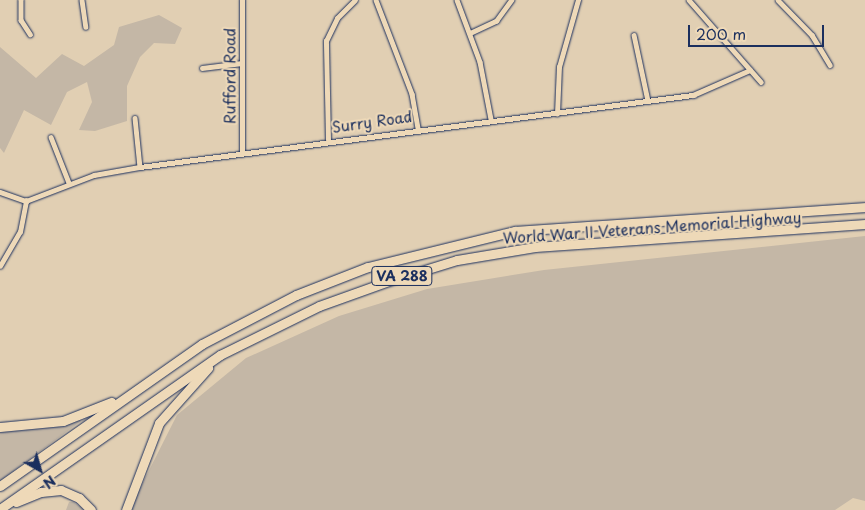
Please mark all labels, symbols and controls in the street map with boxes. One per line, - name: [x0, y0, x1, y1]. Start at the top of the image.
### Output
- scale bar: [690, 15, 826, 47]
- text: 200 m: [696, 22, 746, 45]
- street label: Rufford Road: [220, 28, 238, 124]
- street label: Surry Road: [331, 106, 413, 136]
- street label: World War II Veterans Memorial Highway: [501, 208, 803, 246]
- road number: VA 288: [371, 264, 433, 288]
- north arrow: [15, 445, 65, 495]
- text: N: [39, 471, 60, 494]

